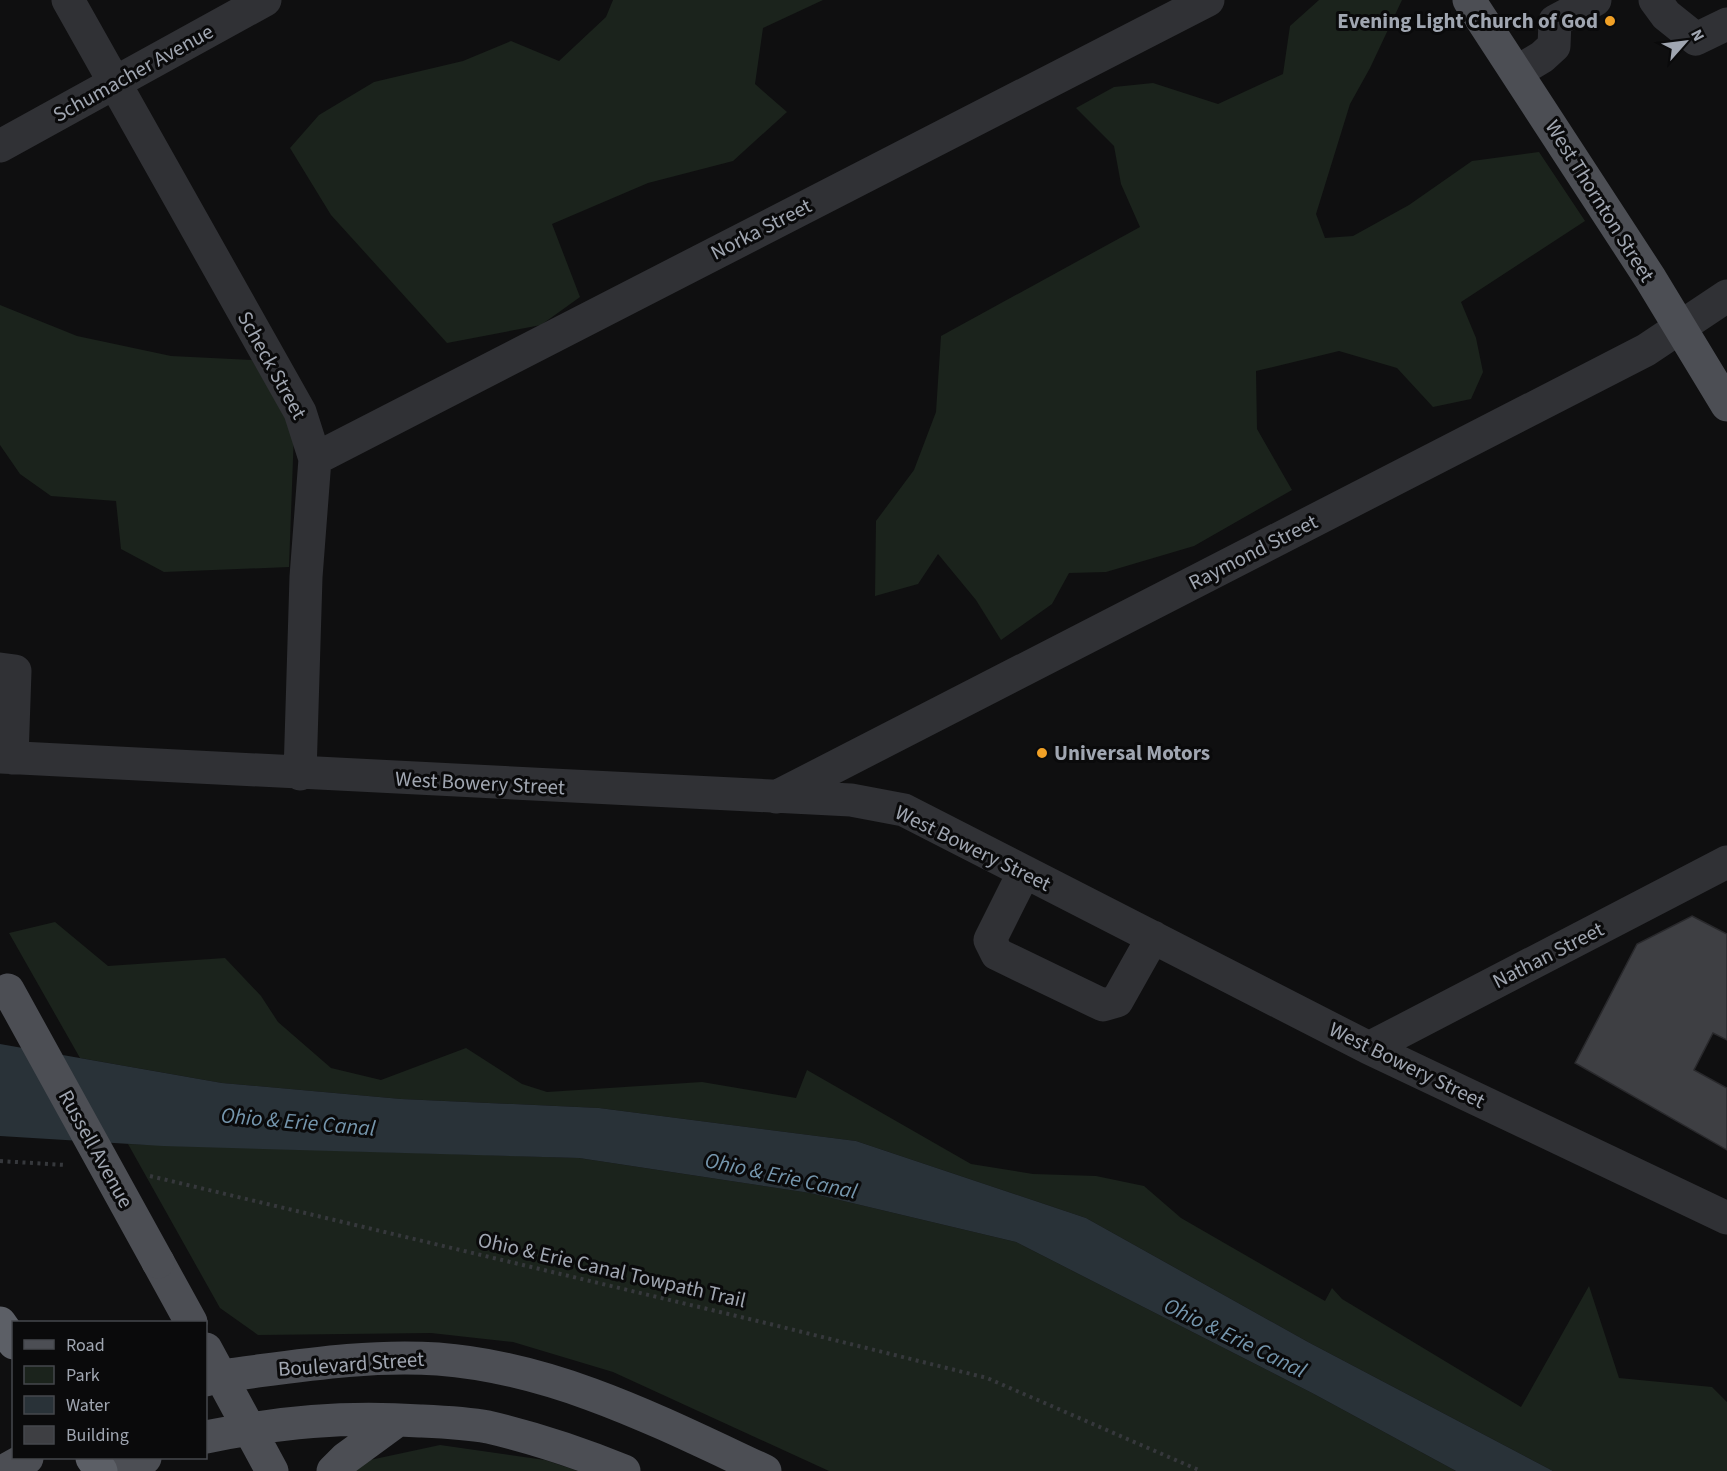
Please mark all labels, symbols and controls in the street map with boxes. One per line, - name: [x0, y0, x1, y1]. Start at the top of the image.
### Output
- place label: Evening Light Church of God: [1337, 6, 1598, 36]
- north arrow: [1655, 12, 1715, 72]
- marker: Evening Light Church of God: [1603, 14, 1617, 28]
- street label: Schumacher Avenue: [47, 16, 219, 130]
- text: N: [1685, 26, 1710, 45]
- street label: West Thornton Street: [1538, 114, 1662, 288]
- street label: Norka Street: [705, 191, 817, 267]
- street label: Scheck Street: [230, 306, 314, 424]
- street label: Raymond Street: [1183, 507, 1323, 597]
- place label: Universal Motors: [1054, 738, 1210, 768]
- marker: Universal Motors: [1035, 746, 1049, 760]
- street label: West Bowery Street: [394, 764, 566, 802]
- street label: West Bowery Street: [890, 797, 1056, 899]
- street label: Nathan Street: [1487, 914, 1609, 996]
- street label: West Bowery Street: [1324, 1014, 1490, 1116]
- street label: Russell Avenue: [51, 1084, 141, 1214]
- water label: Ohio & Erie Canal: [219, 1099, 377, 1145]
- water label: Ohio & Erie Canal: [702, 1144, 861, 1208]
- street label: Ohio & Erie Canal Towpath Trail: [475, 1225, 749, 1315]
- water label: Ohio & Erie Canal: [1158, 1290, 1312, 1387]
- legend: [12, 1321, 207, 1459]
- text: Road: [66, 1333, 105, 1358]
- street label: Boulevard Street: [277, 1344, 425, 1384]
- text: Park: [66, 1363, 100, 1388]
- text: Water: [66, 1393, 110, 1418]
- text: Building: [66, 1423, 129, 1448]

